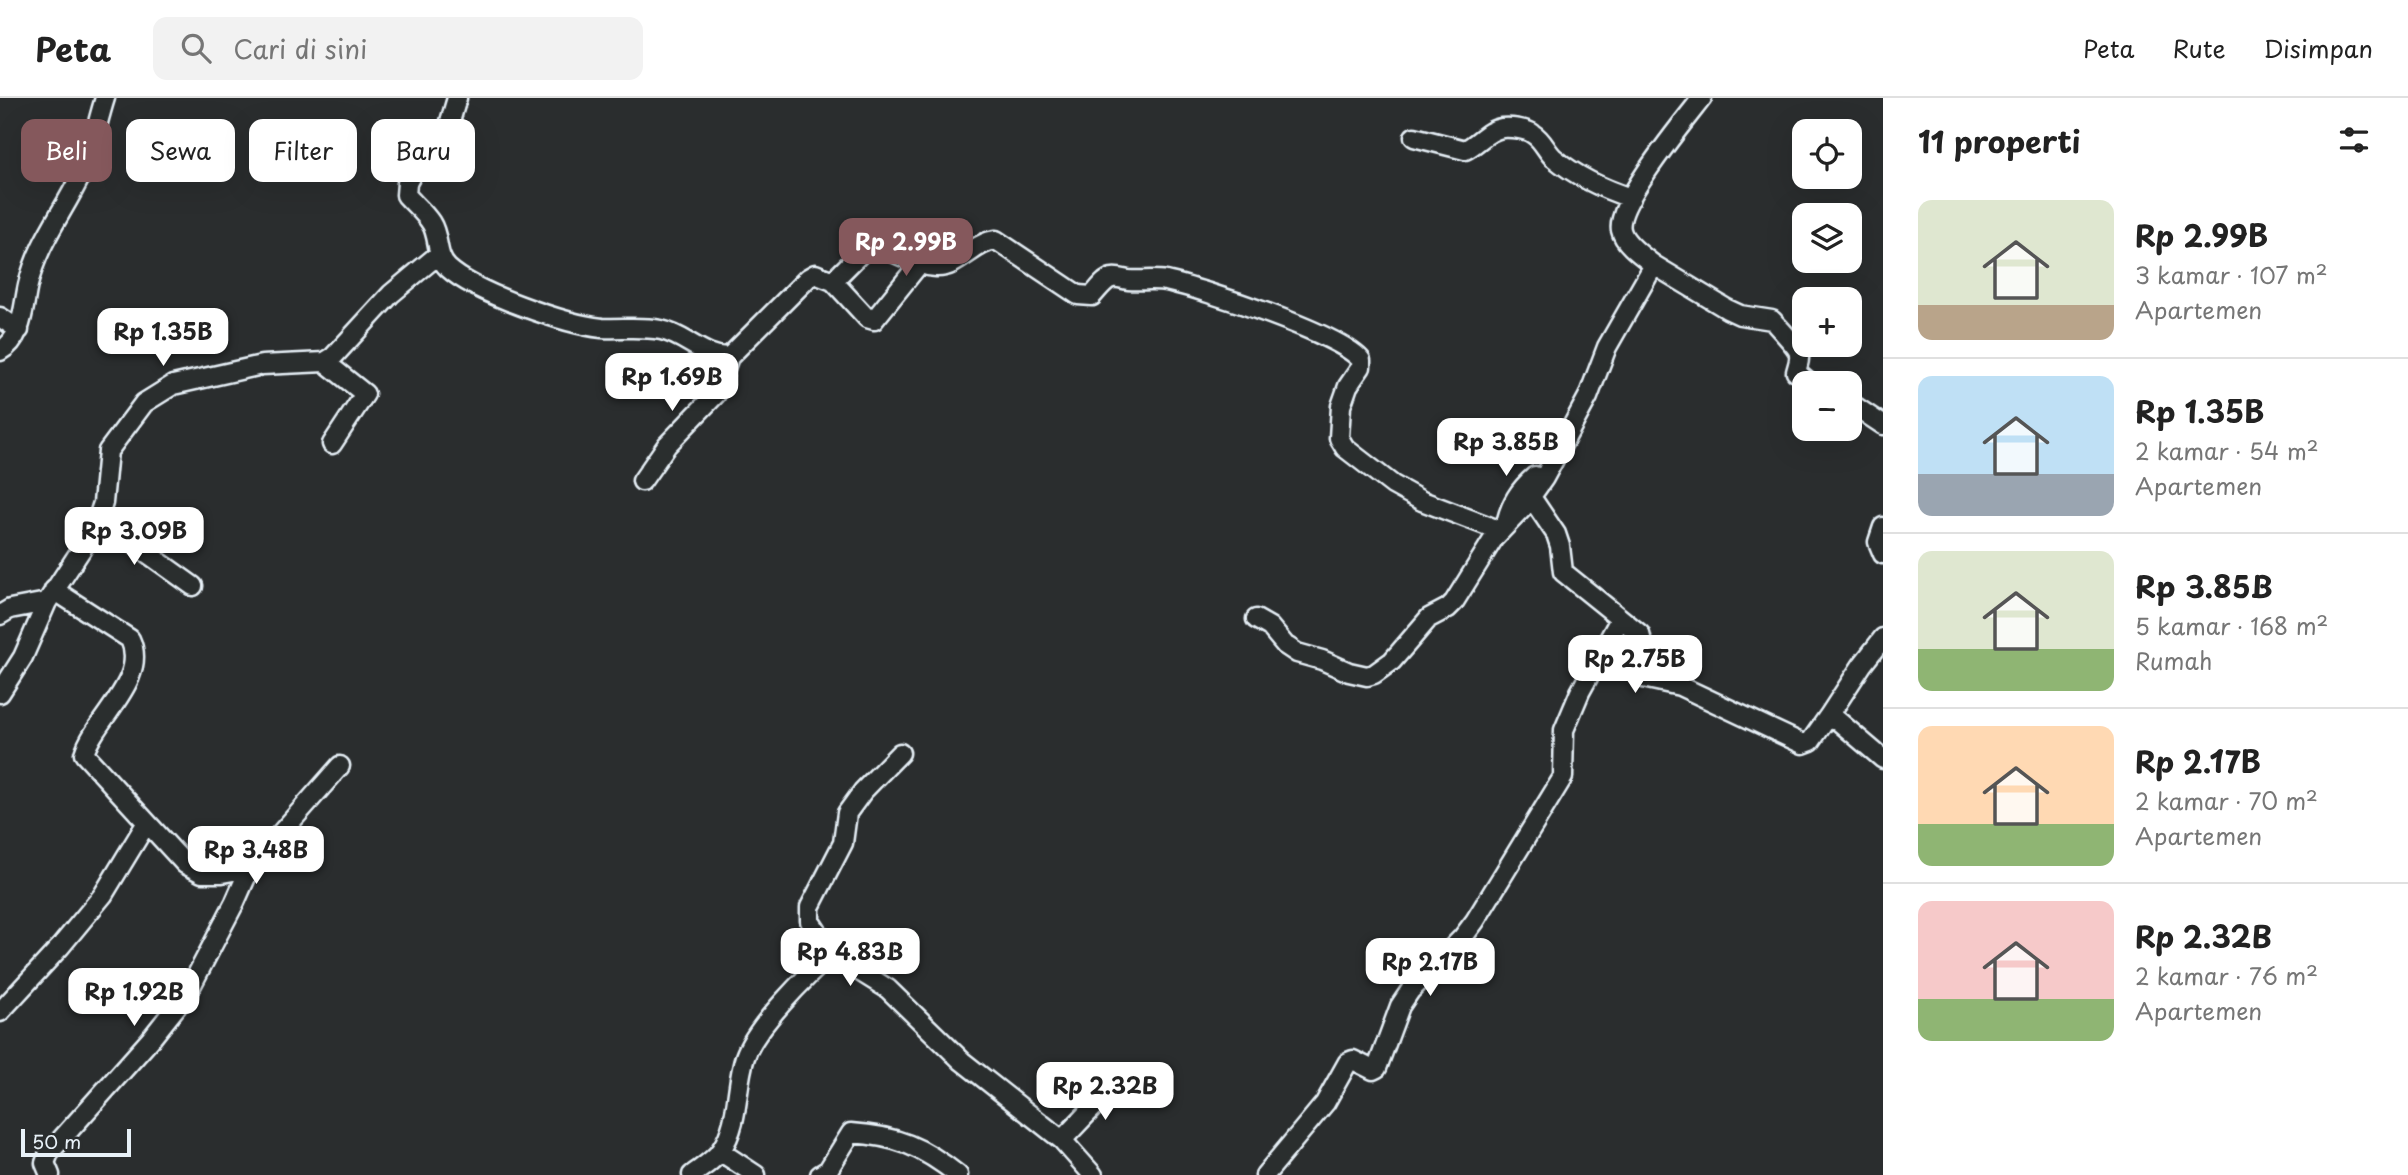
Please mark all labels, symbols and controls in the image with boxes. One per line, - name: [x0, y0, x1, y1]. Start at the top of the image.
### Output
- search box: [153, 17, 643, 80]
- text: Peta: [35, 23, 111, 73]
- icon: search: [177, 29, 215, 67]
- text: Cari di sini: [233, 29, 367, 68]
- text: Peta: [2083, 30, 2135, 66]
- text: Rute: [2173, 30, 2225, 66]
- text: Disimpan: [2263, 30, 2373, 66]
- text: 11 properti: [1918, 118, 2080, 163]
- chip: Beli: [21, 119, 112, 182]
- chip: Sewa: [126, 119, 235, 182]
- chip: Filter: [249, 119, 357, 182]
- chip: Baru: [371, 119, 475, 182]
- map controls: [1792, 119, 1862, 441]
- button: locate: [1792, 119, 1862, 189]
- icon: filters: [2335, 121, 2373, 159]
- button: layers: [1792, 203, 1862, 273]
- text: Rp 2.99B: [2135, 212, 2268, 257]
- pin: Rp 2.99B: [834, 218, 978, 278]
- text: Rp 2.99B: [855, 223, 957, 258]
- icon: home: [1974, 228, 2058, 312]
- text: 3 kamar · 107 m²: [2135, 257, 2328, 292]
- button: +: [1792, 287, 1862, 357]
- text: Apartemen: [2135, 292, 2262, 327]
- pin: Rp 1.35B: [91, 308, 235, 368]
- text: Rp 1.35B: [113, 313, 213, 348]
- pin: Rp 1.69B: [600, 354, 744, 413]
- text: Rp 1.69B: [621, 358, 723, 393]
- button: −: [1792, 371, 1862, 441]
- text: Rp 1.35B: [2135, 388, 2265, 433]
- icon: home: [1974, 404, 2058, 488]
- pin: Rp 3.85B: [1434, 418, 1578, 478]
- text: Rp 3.85B: [1453, 423, 1559, 458]
- text: 2 kamar · 54 m²: [2135, 433, 2319, 468]
- text: Apartemen: [2135, 468, 2262, 503]
- pin: Rp 3.09B: [62, 508, 206, 567]
- text: Rp 3.09B: [81, 512, 187, 547]
- text: Rp 3.85B: [2135, 563, 2273, 608]
- icon: home: [1974, 579, 2058, 663]
- text: 5 kamar · 168 m²: [2135, 608, 2328, 643]
- pin: Rp 2.75B: [1563, 636, 1707, 695]
- text: Rp 2.75B: [1584, 640, 1686, 675]
- text: Rumah: [2135, 643, 2212, 678]
- text: Rp 2.17B: [2135, 738, 2261, 783]
- icon: home: [1974, 754, 2058, 838]
- text: 2 kamar · 70 m²: [2135, 783, 2318, 818]
- text: Apartemen: [2135, 818, 2262, 853]
- pin: Rp 3.48B: [184, 826, 328, 886]
- text: Rp 3.48B: [204, 831, 308, 866]
- text: Rp 2.32B: [2135, 913, 2272, 958]
- pin: Rp 4.83B: [778, 928, 922, 988]
- icon: home: [1974, 929, 2058, 1013]
- text: Rp 4.83B: [797, 933, 903, 968]
- pin: Rp 2.17B: [1358, 939, 1502, 998]
- text: Rp 2.17B: [1382, 943, 1478, 978]
- text: 2 kamar · 76 m²: [2135, 958, 2318, 993]
- pin: Rp 1.92B: [62, 968, 206, 1028]
- text: Rp 1.92B: [84, 973, 184, 1008]
- text: Apartemen: [2135, 993, 2262, 1028]
- pin: Rp 2.32B: [1033, 1062, 1177, 1122]
- text: Rp 2.32B: [1053, 1067, 1157, 1102]
- scale bar: [21, 1126, 131, 1158]
- text: 50 m: [32, 1127, 81, 1155]

